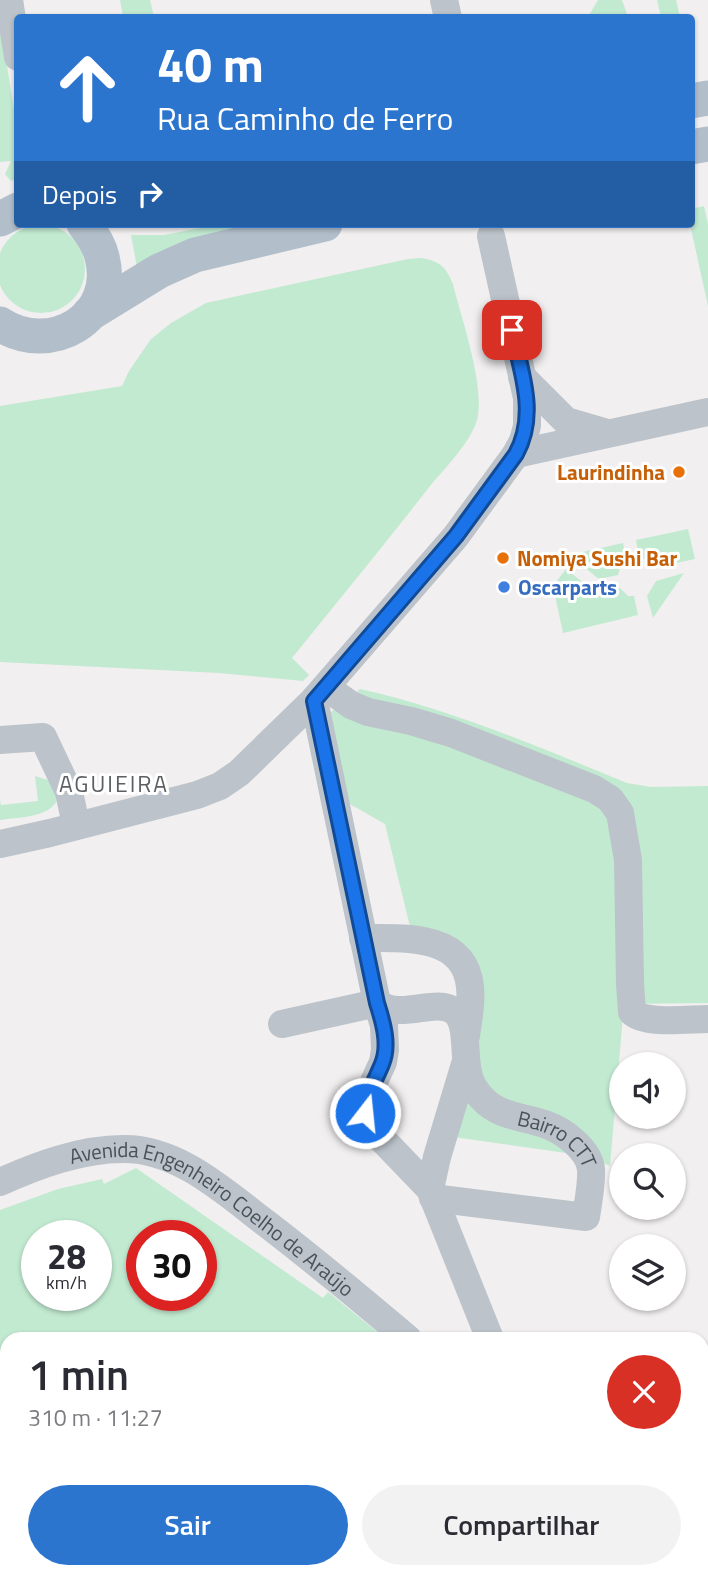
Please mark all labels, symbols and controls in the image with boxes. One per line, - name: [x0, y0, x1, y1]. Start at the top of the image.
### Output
- text: 40 m: [157, 26, 264, 101]
- icon: ahead: [42, 42, 133, 133]
- text: Rua Caminho de Ferro: [157, 94, 453, 142]
- text: Depois: [42, 175, 117, 214]
- icon: right: [131, 175, 169, 213]
- pin: [482, 300, 542, 360]
- icon: arrive: [493, 311, 531, 349]
- place label: Laurindinha: [557, 456, 665, 488]
- marker: Laurindinha: [671, 464, 687, 480]
- place label: Nomiya Sushi Bar: [517, 542, 677, 574]
- marker: Nomiya Sushi Bar: [495, 550, 511, 566]
- place label: Oscarparts: [518, 571, 617, 603]
- marker: Oscarparts: [496, 579, 512, 595]
- district label: AGUIEIRA: [59, 766, 169, 801]
- map controls: [609, 1052, 686, 1311]
- button: sound: [609, 1052, 686, 1129]
- position arrow: [328, 1076, 402, 1150]
- street label: Bairro CTT: [514, 1102, 606, 1172]
- street label: Avenida Engenheiro Coelho de Araújo: [66, 1133, 362, 1304]
- button: search: [609, 1143, 686, 1220]
- speed limit sign: 30: [126, 1220, 217, 1311]
- text: 28: [47, 1229, 86, 1283]
- button: layers: [609, 1234, 686, 1311]
- text: km/h: [46, 1269, 87, 1296]
- text: 1 min: [28, 1342, 129, 1406]
- button: close: [607, 1355, 681, 1429]
- text: 310 m · 11:27: [28, 1400, 163, 1435]
- button: Sair: [28, 1485, 348, 1565]
- button: Compartilhar: [362, 1485, 681, 1565]

